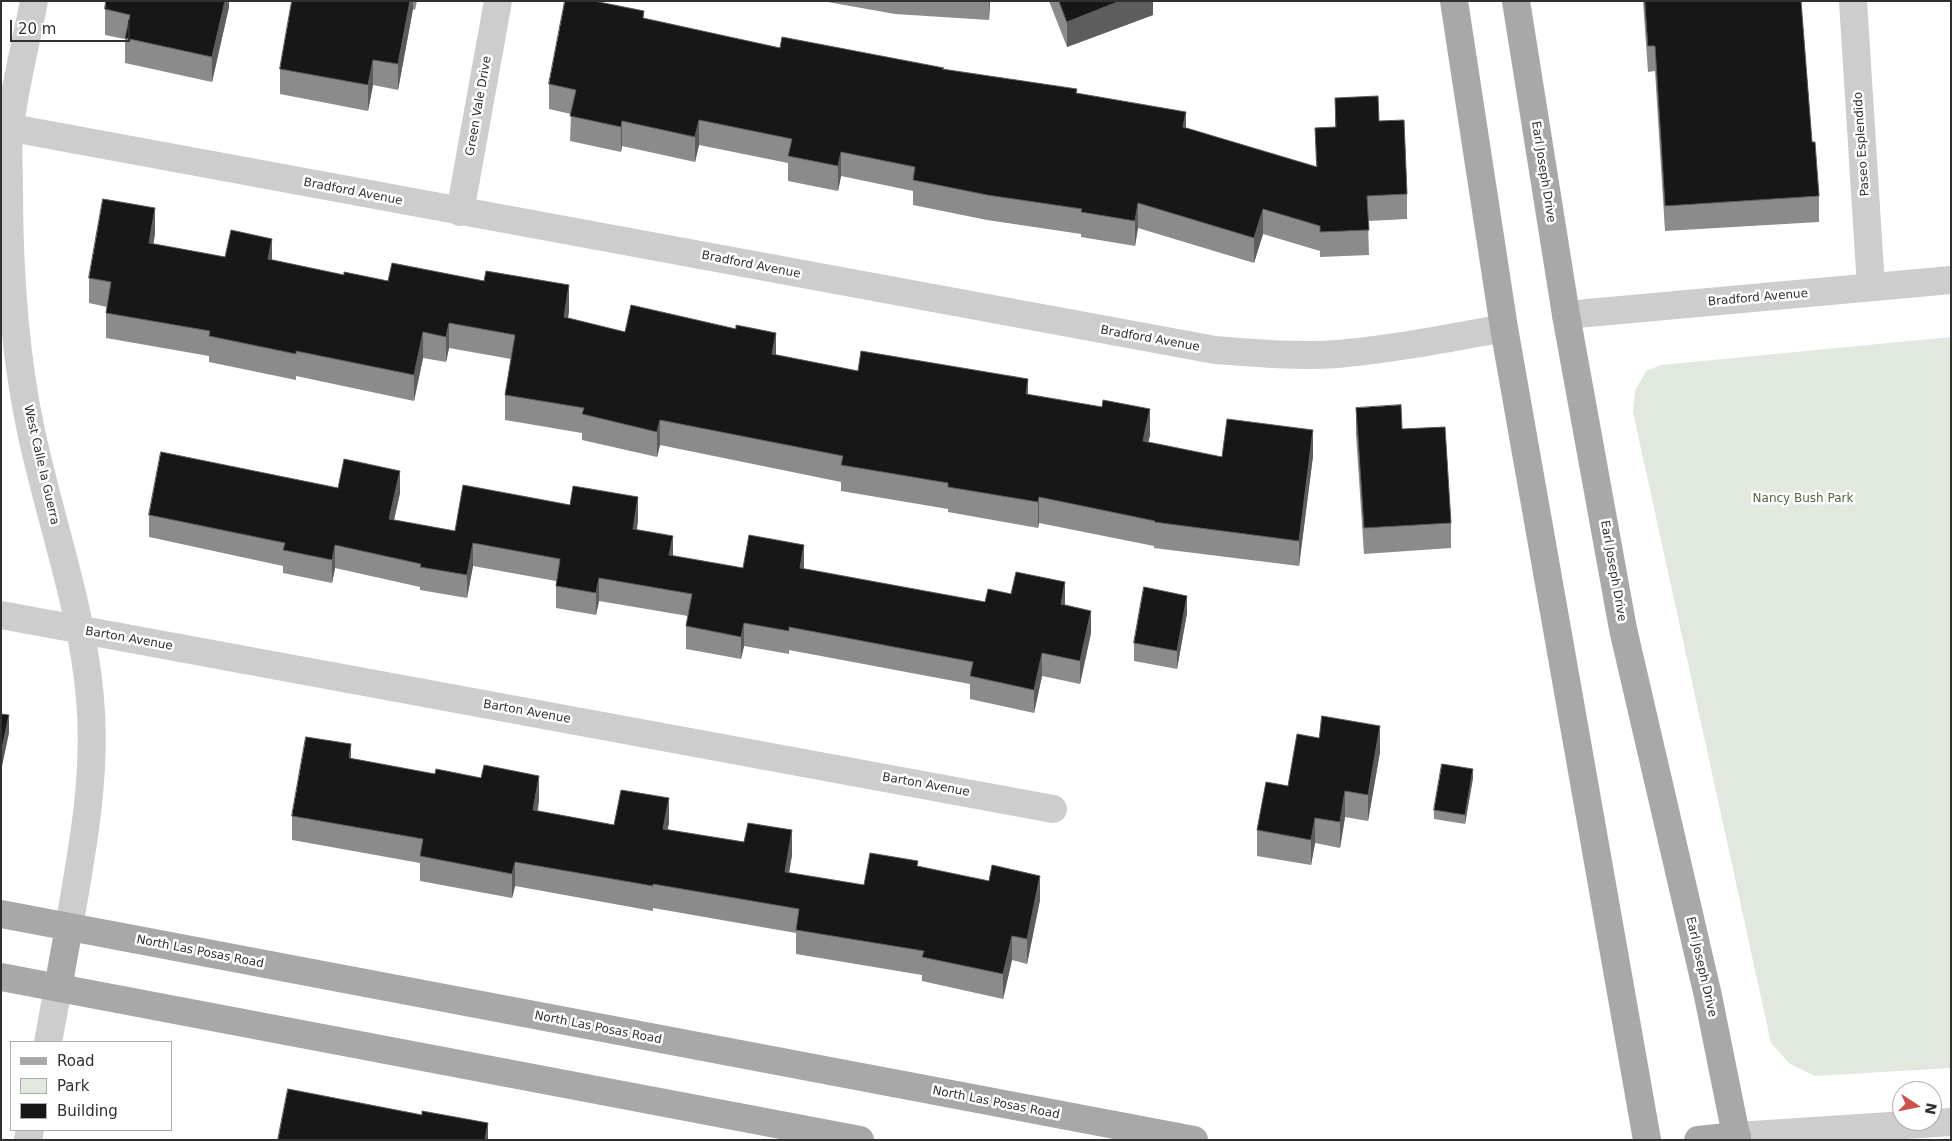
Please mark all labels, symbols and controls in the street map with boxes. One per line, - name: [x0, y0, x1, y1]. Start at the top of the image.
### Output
- scale bar: [12, 10, 132, 42]
- text: 20 m: [18, 20, 56, 38]
- street label: Green Vale Drive: [463, 55, 495, 157]
- street label: Paseo Esplendido: [1851, 91, 1873, 197]
- street label: Earl Joseph Drive: [1528, 120, 1558, 224]
- street label: Bradford Avenue: [302, 175, 404, 209]
- street label: Bradford Avenue: [700, 248, 802, 282]
- street label: Bradford Avenue: [1707, 286, 1809, 310]
- street label: Bradford Avenue: [1099, 323, 1201, 355]
- street label: West Calle la Guerra: [20, 404, 62, 526]
- park label: Nancy Bush Park: [1753, 492, 1853, 506]
- street label: Earl Joseph Drive: [1597, 519, 1629, 623]
- street label: Barton Avenue: [84, 624, 174, 654]
- street label: Barton Avenue: [482, 697, 572, 727]
- street label: Barton Avenue: [881, 770, 971, 800]
- street label: Earl Joseph Drive: [1682, 915, 1720, 1019]
- street label: North Las Posas Road: [135, 933, 265, 971]
- street label: North Las Posas Road: [533, 1009, 663, 1047]
- legend: [10, 1041, 172, 1131]
- text: Road: [57, 1052, 95, 1070]
- text: Park: [57, 1077, 89, 1095]
- north arrow: [1892, 1081, 1942, 1131]
- street label: North Las Posas Road: [931, 1084, 1061, 1122]
- text: N: [1922, 1101, 1940, 1116]
- text: Building: [57, 1102, 118, 1120]

